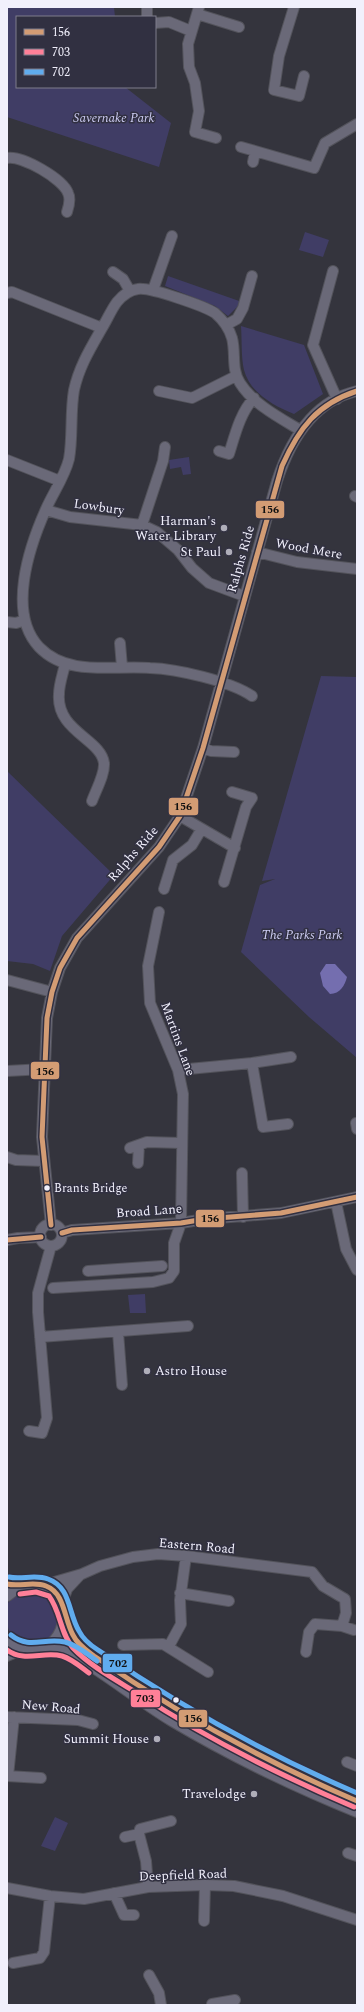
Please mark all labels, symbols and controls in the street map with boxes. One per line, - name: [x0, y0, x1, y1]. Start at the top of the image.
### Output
- legend: [16, 16, 156, 88]
- text: 156: [52, 23, 70, 42]
- text: 703: [52, 43, 70, 62]
- text: 702: [52, 63, 70, 82]
- park label: Savernake Park: [73, 108, 155, 128]
- street label: Lowbury: [72, 494, 126, 521]
- line badge: 156: [255, 500, 285, 519]
- text: 156: [261, 501, 279, 518]
- place label: Harman's Water Library: [135, 511, 217, 546]
- marker: Harman's Water Library: [219, 523, 229, 533]
- street label: Ralphs Ride: [222, 523, 260, 595]
- street label: Wood Mere: [274, 533, 344, 565]
- place label: St Paul: [181, 542, 221, 562]
- marker: St Paul: [224, 547, 234, 557]
- line badge: 156: [168, 797, 199, 816]
- text: 156: [174, 798, 192, 815]
- street label: Ralphs Ride: [103, 821, 163, 887]
- park label: The Parks Park: [262, 925, 342, 945]
- street label: Martins Lane: [155, 999, 201, 1079]
- line badge: 156: [30, 1061, 60, 1080]
- text: 156: [36, 1063, 54, 1080]
- place label: Brants Bridge: [54, 1179, 128, 1198]
- marker: Brants Bridge: [42, 1183, 52, 1193]
- street label: Broad Lane: [115, 1199, 183, 1223]
- line badge: 156: [195, 1209, 225, 1228]
- text: 156: [201, 1210, 219, 1227]
- place label: Astro House: [155, 1361, 227, 1381]
- marker: Astro House: [142, 1366, 152, 1376]
- street label: Eastern Road: [158, 1533, 236, 1559]
- line badge: 702: [102, 1653, 133, 1673]
- text: 702: [109, 1655, 127, 1672]
- line badge: 703: [130, 1689, 161, 1708]
- text: 703: [136, 1690, 154, 1707]
- street label: New Road: [21, 1694, 81, 1720]
- unlabelled marker: [171, 1695, 181, 1705]
- line badge: 156: [178, 1709, 208, 1728]
- text: 156: [184, 1710, 202, 1727]
- place label: Summit House: [64, 1729, 149, 1749]
- marker: Summit House: [152, 1734, 162, 1744]
- place label: Travelodge: [182, 1784, 246, 1804]
- marker: Travelodge: [249, 1789, 259, 1799]
- street label: Deepfield Road: [138, 1863, 228, 1887]

